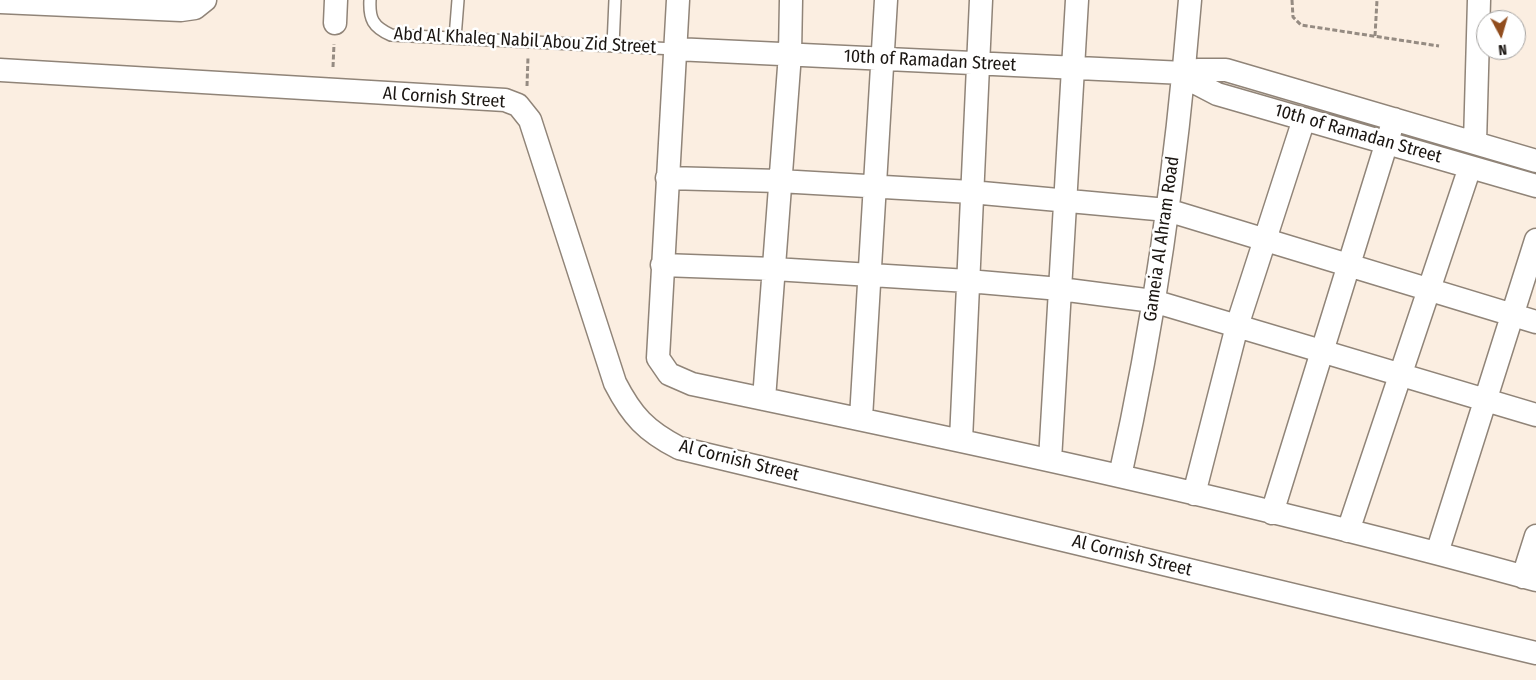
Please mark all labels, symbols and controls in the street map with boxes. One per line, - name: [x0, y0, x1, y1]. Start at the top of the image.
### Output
- north arrow: [1476, 10, 1526, 60]
- street label: Abd Al Khaleq Nabil Abou Zid Street: [393, 23, 657, 59]
- text: N: [1497, 41, 1508, 58]
- street label: 10th of Ramadan Street: [843, 46, 1017, 76]
- street label: Al Cornish Street: [382, 83, 506, 113]
- street label: 10th of Ramadan Street: [1272, 100, 1444, 168]
- street label: Gameia Al Ahram Road: [1140, 155, 1184, 323]
- street label: Al Cornish Street: [677, 436, 801, 486]
- street label: Al Cornish Street: [1070, 531, 1194, 581]

